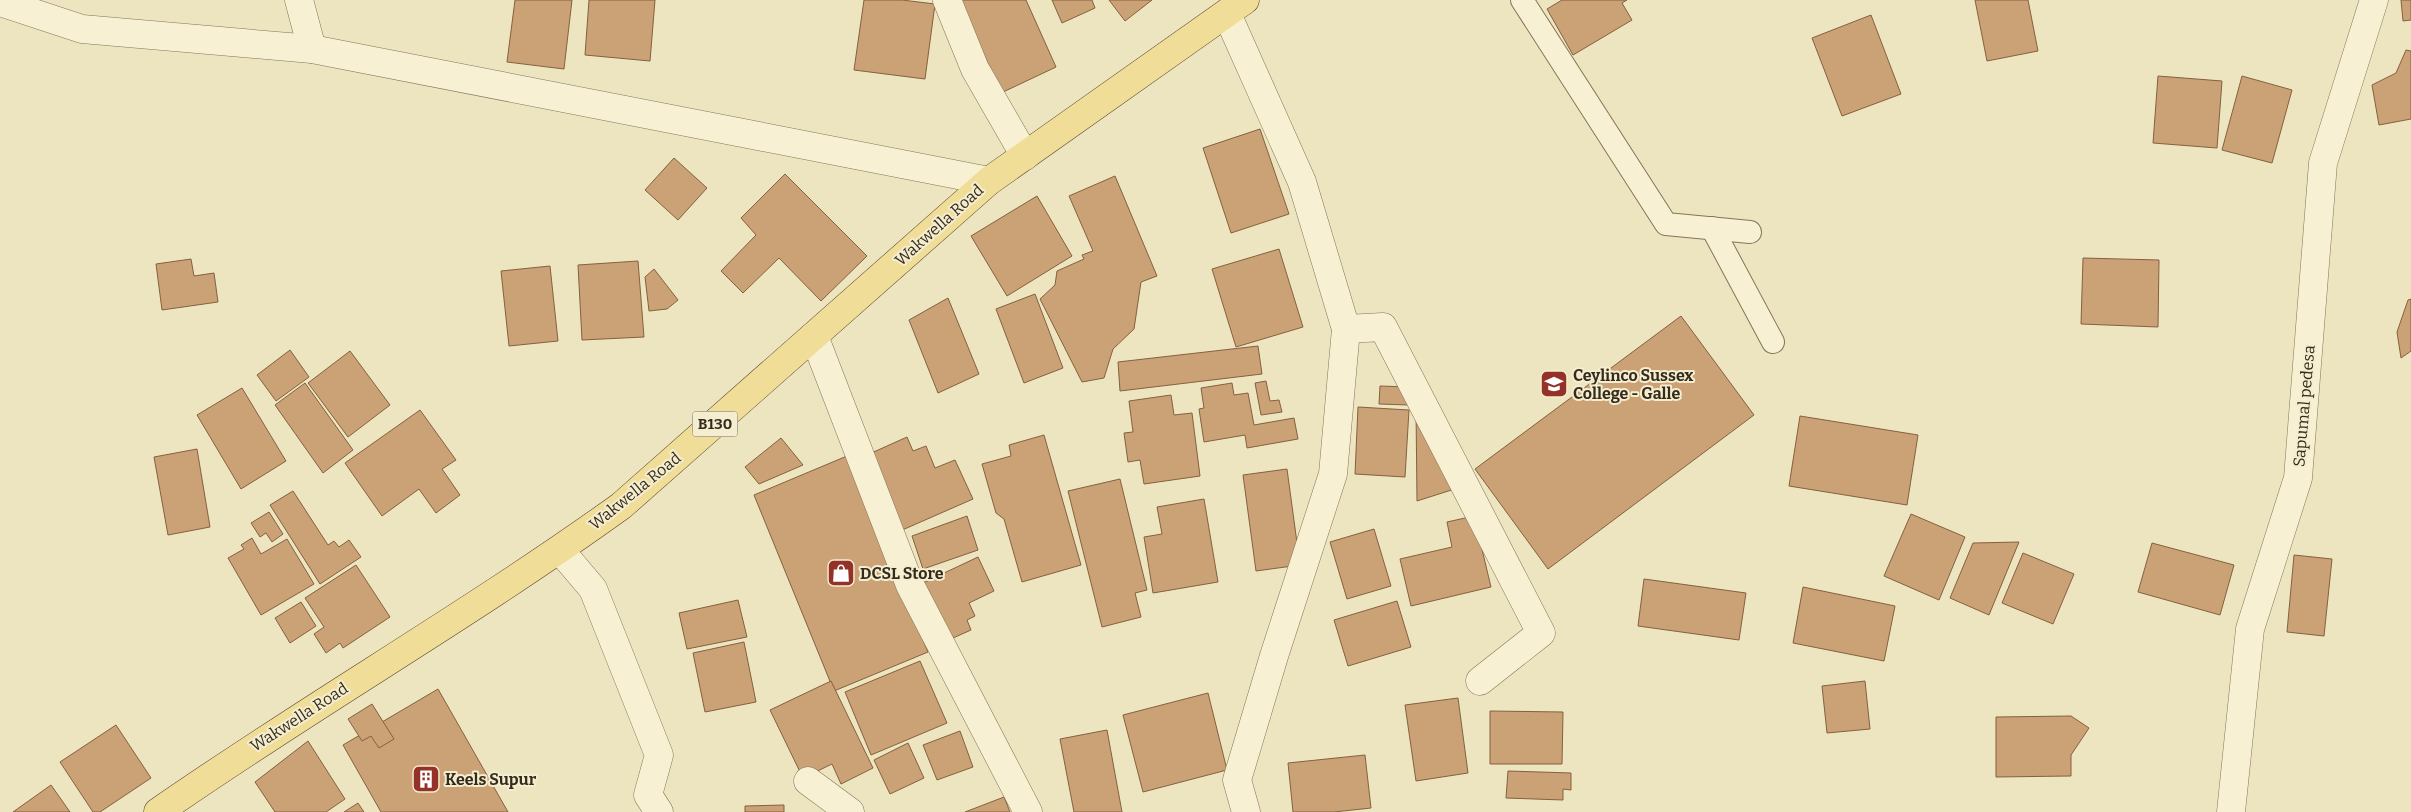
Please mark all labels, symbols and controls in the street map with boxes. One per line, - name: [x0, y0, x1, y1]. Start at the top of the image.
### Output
- street label: Wakwella Road: [891, 180, 988, 270]
- street label: Sapumal pedesa: [2289, 344, 2319, 468]
- place label: Ceylinco Sussex College - Galle: [1573, 366, 1693, 403]
- school or university icon: Ceylinco Sussex College - Galle: [1539, 369, 1569, 399]
- road number: B130: [692, 412, 738, 436]
- street label: Wakwella Road: [585, 448, 685, 534]
- shop icon: DCSL Store: [826, 558, 856, 588]
- place label: DCSL Store: [860, 564, 944, 583]
- street label: Wakwella Road: [247, 678, 352, 756]
- building icon: Keels Supur: [411, 764, 441, 794]
- place label: Keels Supur: [445, 770, 537, 789]

